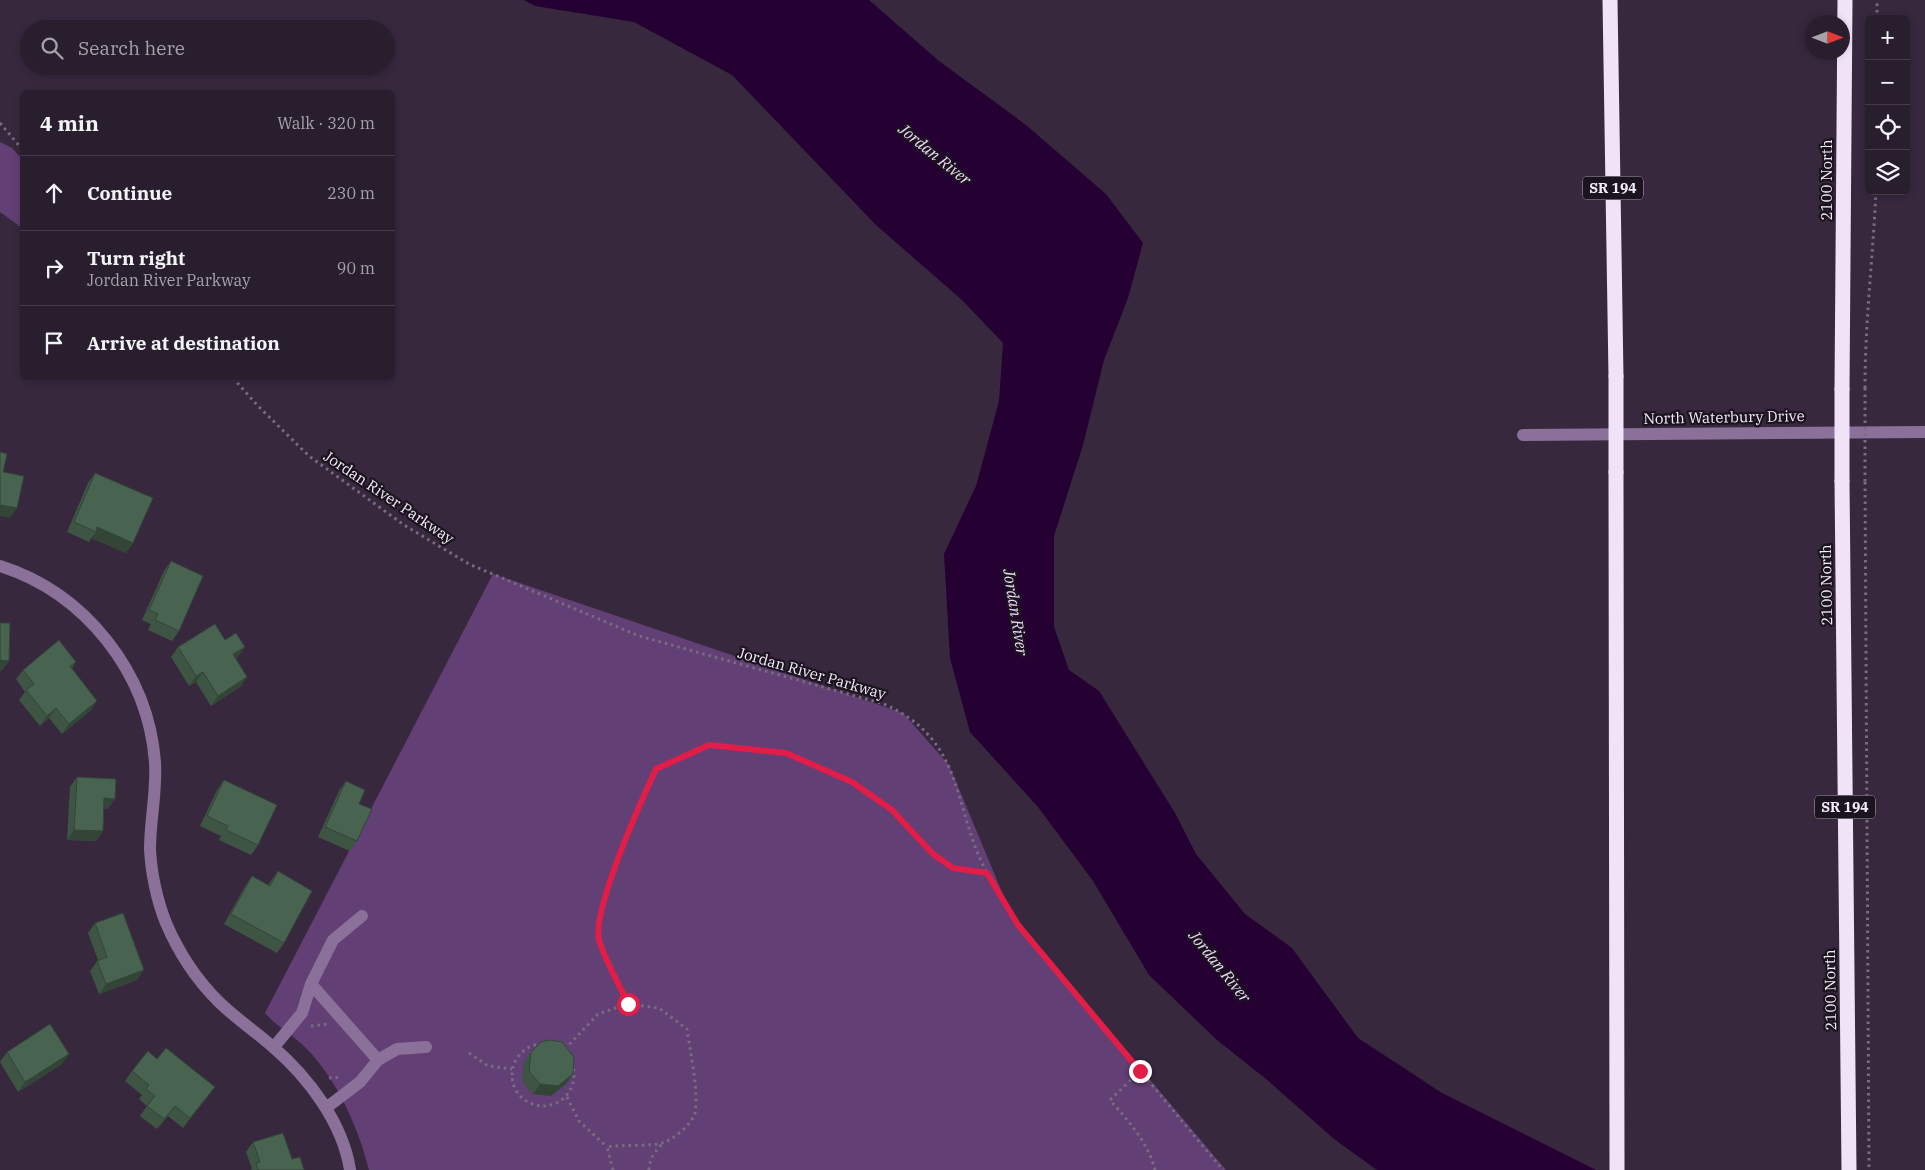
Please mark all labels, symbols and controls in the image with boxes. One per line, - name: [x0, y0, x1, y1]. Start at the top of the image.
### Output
- north arrow: [1805, 15, 1850, 60]
- map controls: [1865, 15, 1910, 195]
- button: +: [1865, 15, 1910, 60]
- search box: [20, 20, 395, 75]
- icon: search: [38, 34, 66, 62]
- text: Search here: [78, 36, 185, 60]
- button: −: [1865, 60, 1910, 105]
- button: locate: [1865, 105, 1910, 150]
- text: 4 min: [40, 109, 99, 137]
- text: Walk · 320 m: [277, 113, 375, 133]
- water label: Jordan River: [894, 118, 976, 190]
- street label: 2100 North: [1817, 140, 1836, 221]
- button: layers: [1865, 150, 1910, 195]
- road number: SR 194: [1583, 177, 1643, 200]
- icon: ahead: [40, 179, 68, 207]
- text: Continue: [87, 181, 172, 205]
- text: 230 m: [327, 183, 375, 203]
- text: Turn right: [87, 246, 185, 270]
- icon: right: [40, 254, 68, 282]
- text: 90 m: [337, 258, 375, 278]
- text: Jordan River Parkway: [87, 270, 251, 290]
- icon: arrive: [40, 329, 68, 357]
- text: Arrive at destination: [87, 331, 280, 355]
- street label: North Waterbury Drive: [1643, 406, 1805, 428]
- street label: Jordan River Parkway: [320, 446, 458, 548]
- street label: 2100 North: [1816, 544, 1836, 626]
- water label: Jordan River: [999, 566, 1033, 658]
- street label: Jordan River Parkway: [736, 643, 888, 703]
- road number: SR 194: [1815, 796, 1875, 819]
- water label: Jordan River: [1184, 925, 1256, 1007]
- street label: 2100 North: [1820, 949, 1840, 1031]
- route start: [617, 993, 640, 1016]
- route end: [1129, 1060, 1152, 1083]

